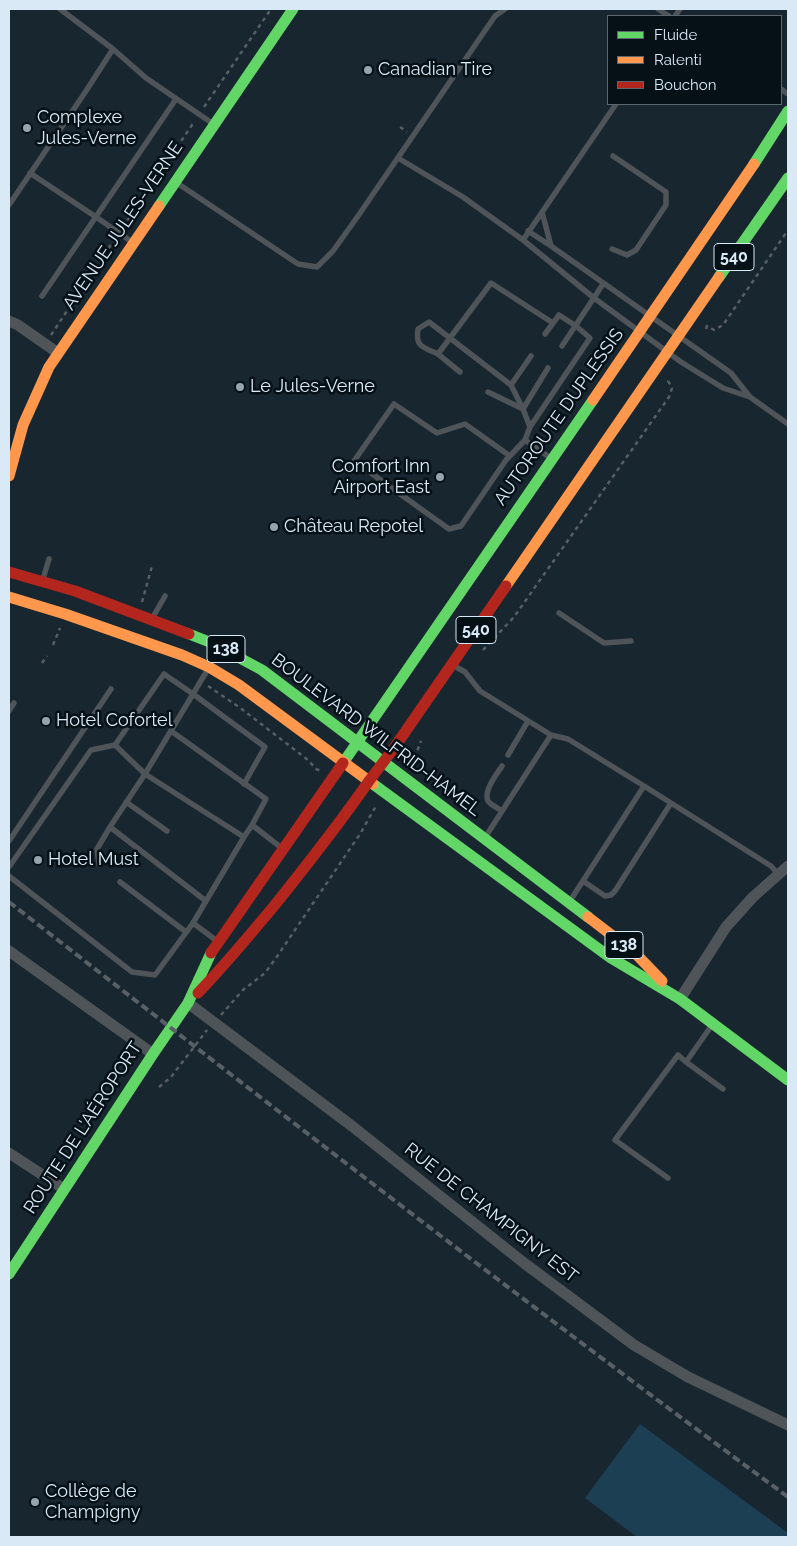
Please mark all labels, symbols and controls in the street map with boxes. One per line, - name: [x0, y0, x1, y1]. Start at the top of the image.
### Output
- legend: [607, 15, 782, 105]
- text: Fluide: [654, 26, 697, 44]
- text: Ralenti: [654, 51, 702, 69]
- place label: Canadian Tire: [378, 59, 492, 81]
- marker: Canadian Tire: [362, 64, 374, 76]
- text: Bouchon: [654, 76, 716, 94]
- place label: Complexe Jules-Verne: [37, 107, 136, 150]
- marker: Complexe Jules-Verne: [21, 122, 33, 134]
- street label: AVENUE JULES-VERNE: [59, 138, 187, 314]
- road number: 540: [714, 243, 754, 270]
- street label: AUTOROUTE DUPLESSIS: [490, 324, 628, 510]
- place label: Le Jules-Verne: [250, 376, 375, 398]
- marker: Le Jules-Verne: [234, 381, 246, 393]
- place label: Comfort Inn Airport East: [332, 456, 430, 498]
- marker: Comfort Inn Airport East: [434, 471, 446, 483]
- place label: Château Repotel: [284, 516, 423, 538]
- marker: Château Repotel: [268, 521, 280, 533]
- road number: 540: [456, 616, 496, 644]
- road number: 138: [207, 636, 245, 662]
- street label: BOULEVARD WILFRID-HAMEL: [267, 649, 485, 821]
- place label: Hotel Cofortel: [56, 710, 173, 732]
- marker: Hotel Cofortel: [40, 715, 52, 727]
- place label: Hotel Must: [48, 849, 139, 871]
- marker: Hotel Must: [32, 854, 44, 866]
- road number: 138: [605, 932, 643, 958]
- street label: ROUTE DE L'AÉROPORT: [19, 1038, 147, 1218]
- street label: RUE DE CHAMPIGNY EST: [400, 1138, 582, 1288]
- place label: Collège de Champigny: [45, 1481, 140, 1524]
- marker: Collège de Champigny: [29, 1496, 41, 1508]

